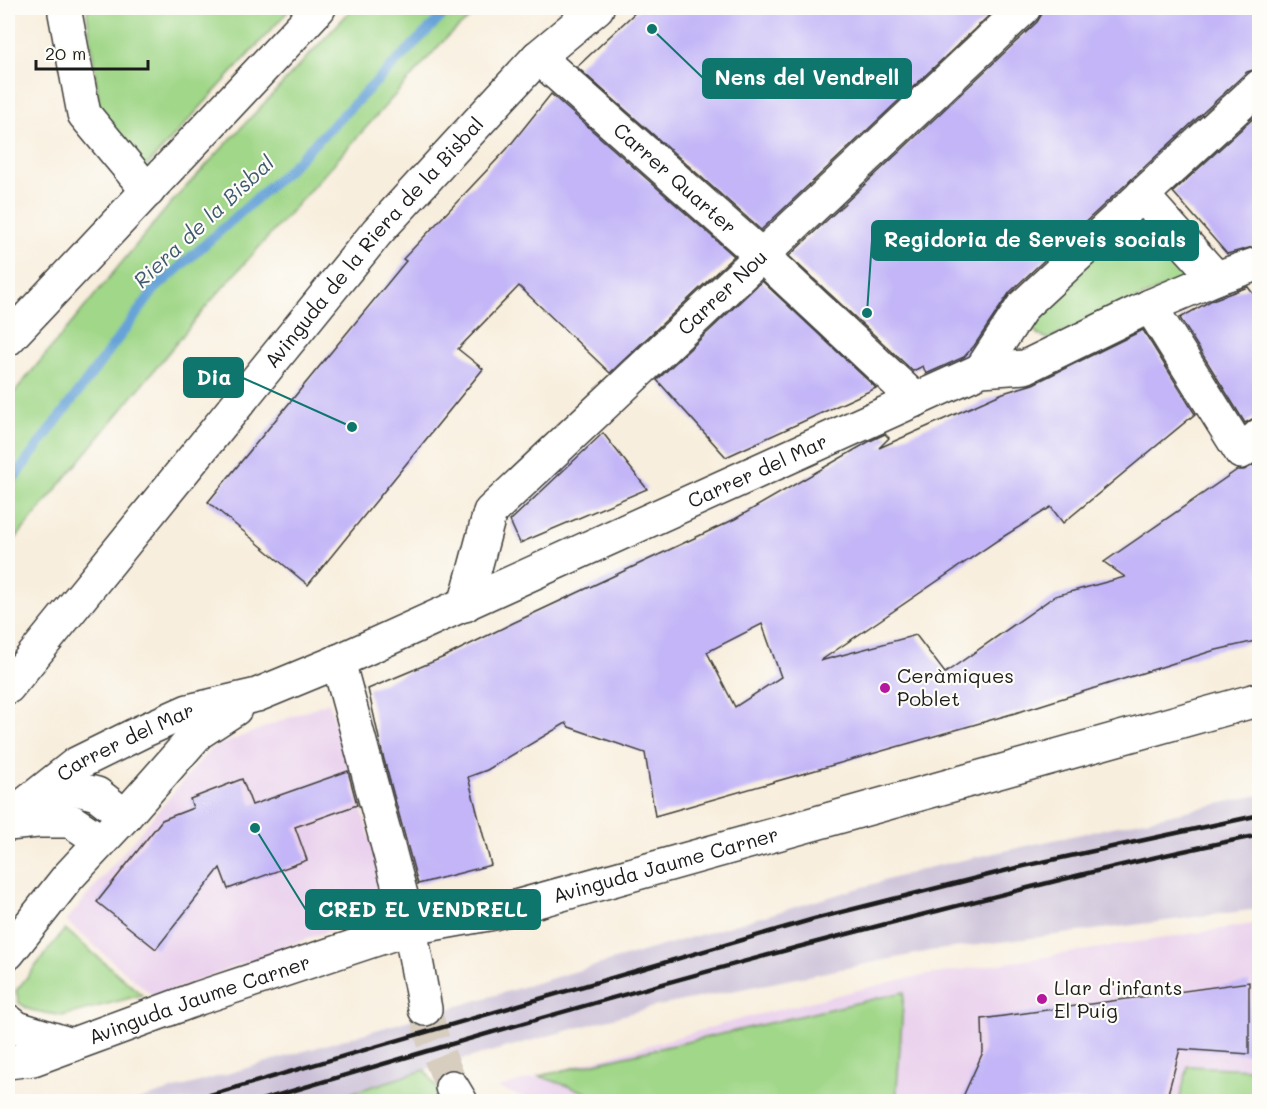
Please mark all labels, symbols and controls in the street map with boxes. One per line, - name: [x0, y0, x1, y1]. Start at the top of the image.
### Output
- scale bar: [36, 33, 148, 71]
- text: 20 m: [45, 41, 86, 65]
- callout: Nens del Vendrell: [703, 59, 911, 98]
- text: Nens del Vendrell: [715, 63, 899, 90]
- street label: Avinguda de la Riera de la Bisbal: [258, 111, 489, 373]
- street label: Carrer Quarter: [609, 116, 742, 239]
- water label: Riera de la Bisbal: [127, 148, 280, 293]
- callout: Regidoria de Serveis socials: [872, 221, 1198, 260]
- text: Regidoria de Serveis socials: [884, 225, 1186, 252]
- street label: Carrer Nou: [672, 244, 772, 340]
- callout: Dia: [184, 358, 243, 397]
- text: Dia: [196, 363, 232, 390]
- street label: Carrer del Mar: [683, 427, 831, 513]
- place label: Ceràmiques Poblet: [897, 662, 1014, 711]
- marker: Ceràmiques Poblet: [878, 681, 892, 695]
- street label: Carrer del Mar: [51, 696, 196, 787]
- street label: Avinguda Jaume Carner: [550, 820, 781, 908]
- callout: CRED EL VENDRELL: [306, 890, 540, 929]
- text: CRED EL VENDRELL: [318, 895, 528, 922]
- street label: Avinguda Jaume Carner: [85, 948, 313, 1050]
- place label: Llar d'infants El Puig: [1054, 974, 1183, 1023]
- marker: Llar d'infants El Puig: [1035, 992, 1049, 1006]

